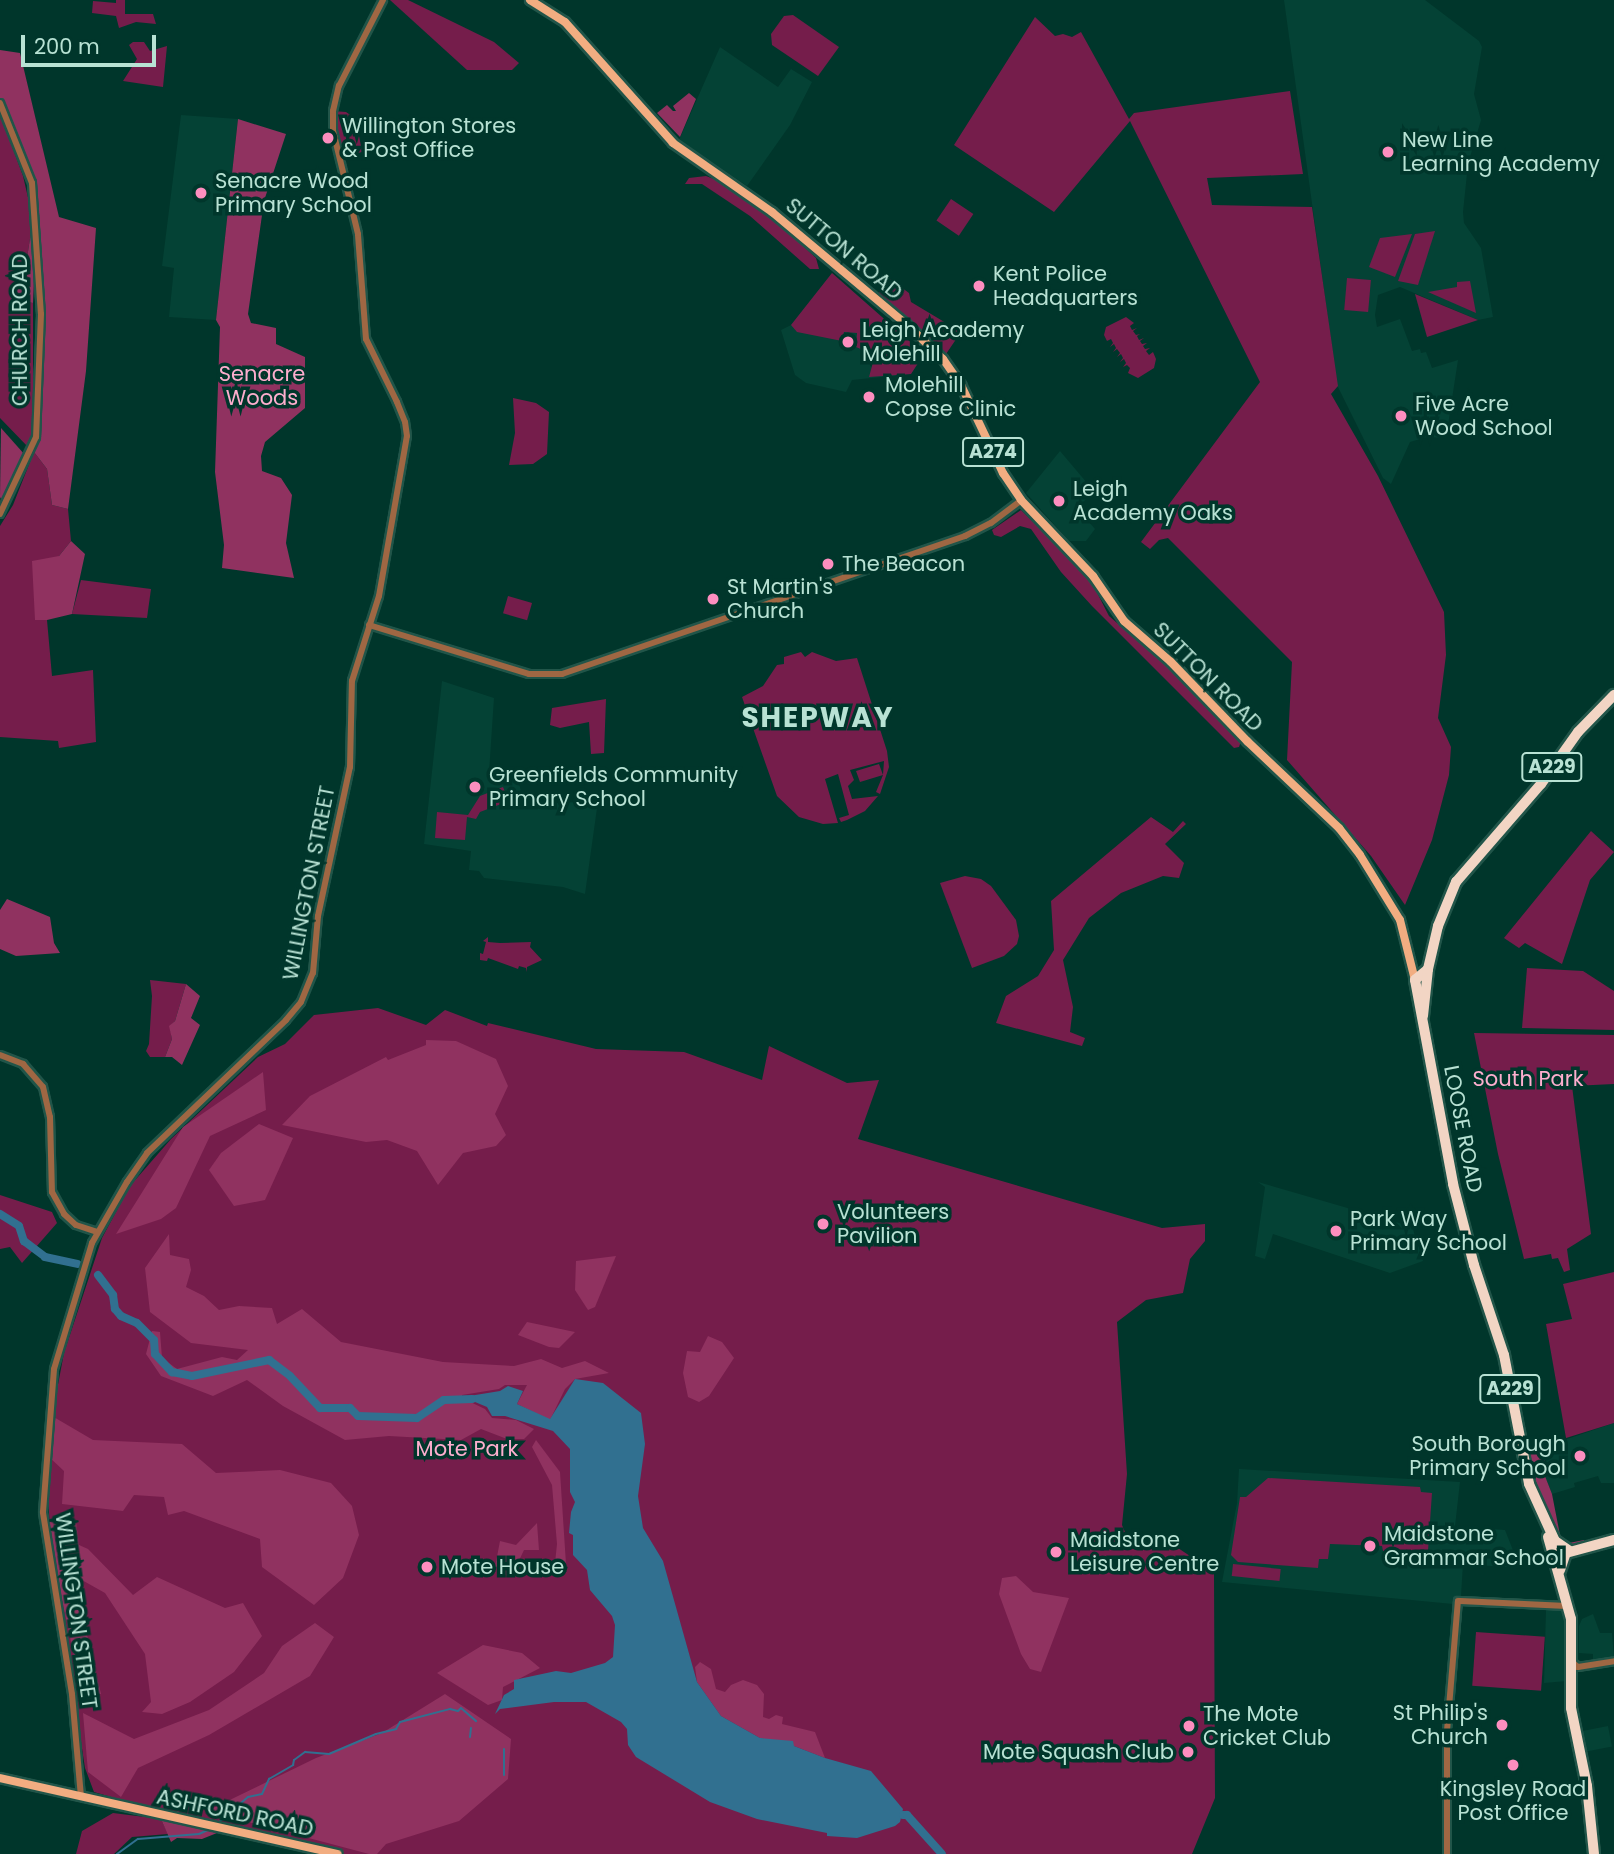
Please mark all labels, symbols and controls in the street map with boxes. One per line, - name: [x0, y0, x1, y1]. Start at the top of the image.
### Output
- scale bar: [24, 21, 159, 65]
- text: 200 m: [34, 32, 100, 61]
- place label: Willington Stores & Post Office: [342, 113, 516, 163]
- place label: New Line Learning Academy: [1402, 127, 1600, 177]
- marker: Willington Stores & Post Office: [320, 130, 336, 146]
- marker: New Line Learning Academy: [1380, 144, 1396, 160]
- place label: Senacre Wood Primary School: [215, 168, 372, 218]
- marker: Senacre Wood Primary School: [193, 185, 209, 201]
- street label: SUTTON ROAD: [781, 193, 907, 305]
- street label: CHURCH ROAD: [7, 254, 33, 406]
- place label: Kent Police Headquarters: [993, 261, 1138, 311]
- marker: Kent Police Headquarters: [971, 278, 987, 294]
- place label: Leigh Academy Molehill: [862, 317, 1024, 367]
- marker: Leigh Academy Molehill: [840, 334, 856, 350]
- park label: Senacre Woods: [219, 361, 305, 411]
- place label: Molehill Copse Clinic: [885, 372, 1016, 422]
- marker: Molehill Copse Clinic: [859, 387, 879, 407]
- place label: Five Acre Wood School: [1415, 391, 1553, 441]
- marker: Five Acre Wood School: [1393, 408, 1409, 424]
- road number: A274: [962, 436, 1024, 467]
- place label: Leigh Academy Oaks: [1073, 476, 1233, 526]
- marker: Leigh Academy Oaks: [1051, 493, 1067, 509]
- place label: The Beacon: [842, 551, 965, 577]
- marker: The Beacon: [820, 556, 836, 572]
- place label: St Martin's Church: [727, 574, 833, 624]
- marker: St Martin's Church: [705, 591, 721, 607]
- street label: SUTTON ROAD: [1148, 617, 1268, 737]
- district label: SHEPWAY: [742, 701, 894, 735]
- road number: A229: [1520, 752, 1584, 782]
- place label: Greenfields Community Primary School: [489, 762, 738, 812]
- marker: Greenfields Community Primary School: [467, 779, 483, 795]
- street label: WILLINGTON STREET: [278, 784, 340, 982]
- street label: LOOSE ROAD: [1438, 1063, 1488, 1195]
- park label: South Park: [1473, 1066, 1583, 1092]
- place label: Volunteers Pavilion: [837, 1199, 949, 1249]
- place label: Park Way Primary School: [1350, 1206, 1507, 1256]
- marker: Volunteers Pavilion: [815, 1216, 831, 1232]
- marker: Park Way Primary School: [1328, 1223, 1344, 1239]
- road number: A229: [1478, 1373, 1542, 1404]
- place label: South Borough Primary School: [1409, 1431, 1566, 1481]
- park label: Mote Park: [416, 1436, 518, 1462]
- marker: South Borough Primary School: [1572, 1448, 1588, 1464]
- street label: WILLINGTON STREET: [50, 1511, 102, 1711]
- place label: Maidstone Grammar School: [1384, 1521, 1564, 1571]
- place label: Maidstone Leisure Centre: [1070, 1527, 1219, 1577]
- marker: Maidstone Grammar School: [1362, 1538, 1378, 1554]
- marker: Maidstone Leisure Centre: [1048, 1544, 1064, 1560]
- place label: Mote House: [441, 1554, 564, 1580]
- marker: Mote House: [419, 1559, 435, 1575]
- place label: St Philip's Church: [1393, 1700, 1488, 1750]
- place label: The Mote Cricket Club: [1203, 1701, 1331, 1751]
- marker: St Philip's Church: [1494, 1717, 1510, 1733]
- marker: The Mote Cricket Club: [1181, 1718, 1197, 1734]
- place label: Mote Squash Club: [983, 1739, 1174, 1765]
- marker: Mote Squash Club: [1180, 1744, 1196, 1760]
- marker: Kingsley Road Post Office: [1505, 1757, 1521, 1773]
- place label: Kingsley Road Post Office: [1440, 1776, 1586, 1826]
- street label: ASHFORD ROAD: [154, 1784, 316, 1842]

